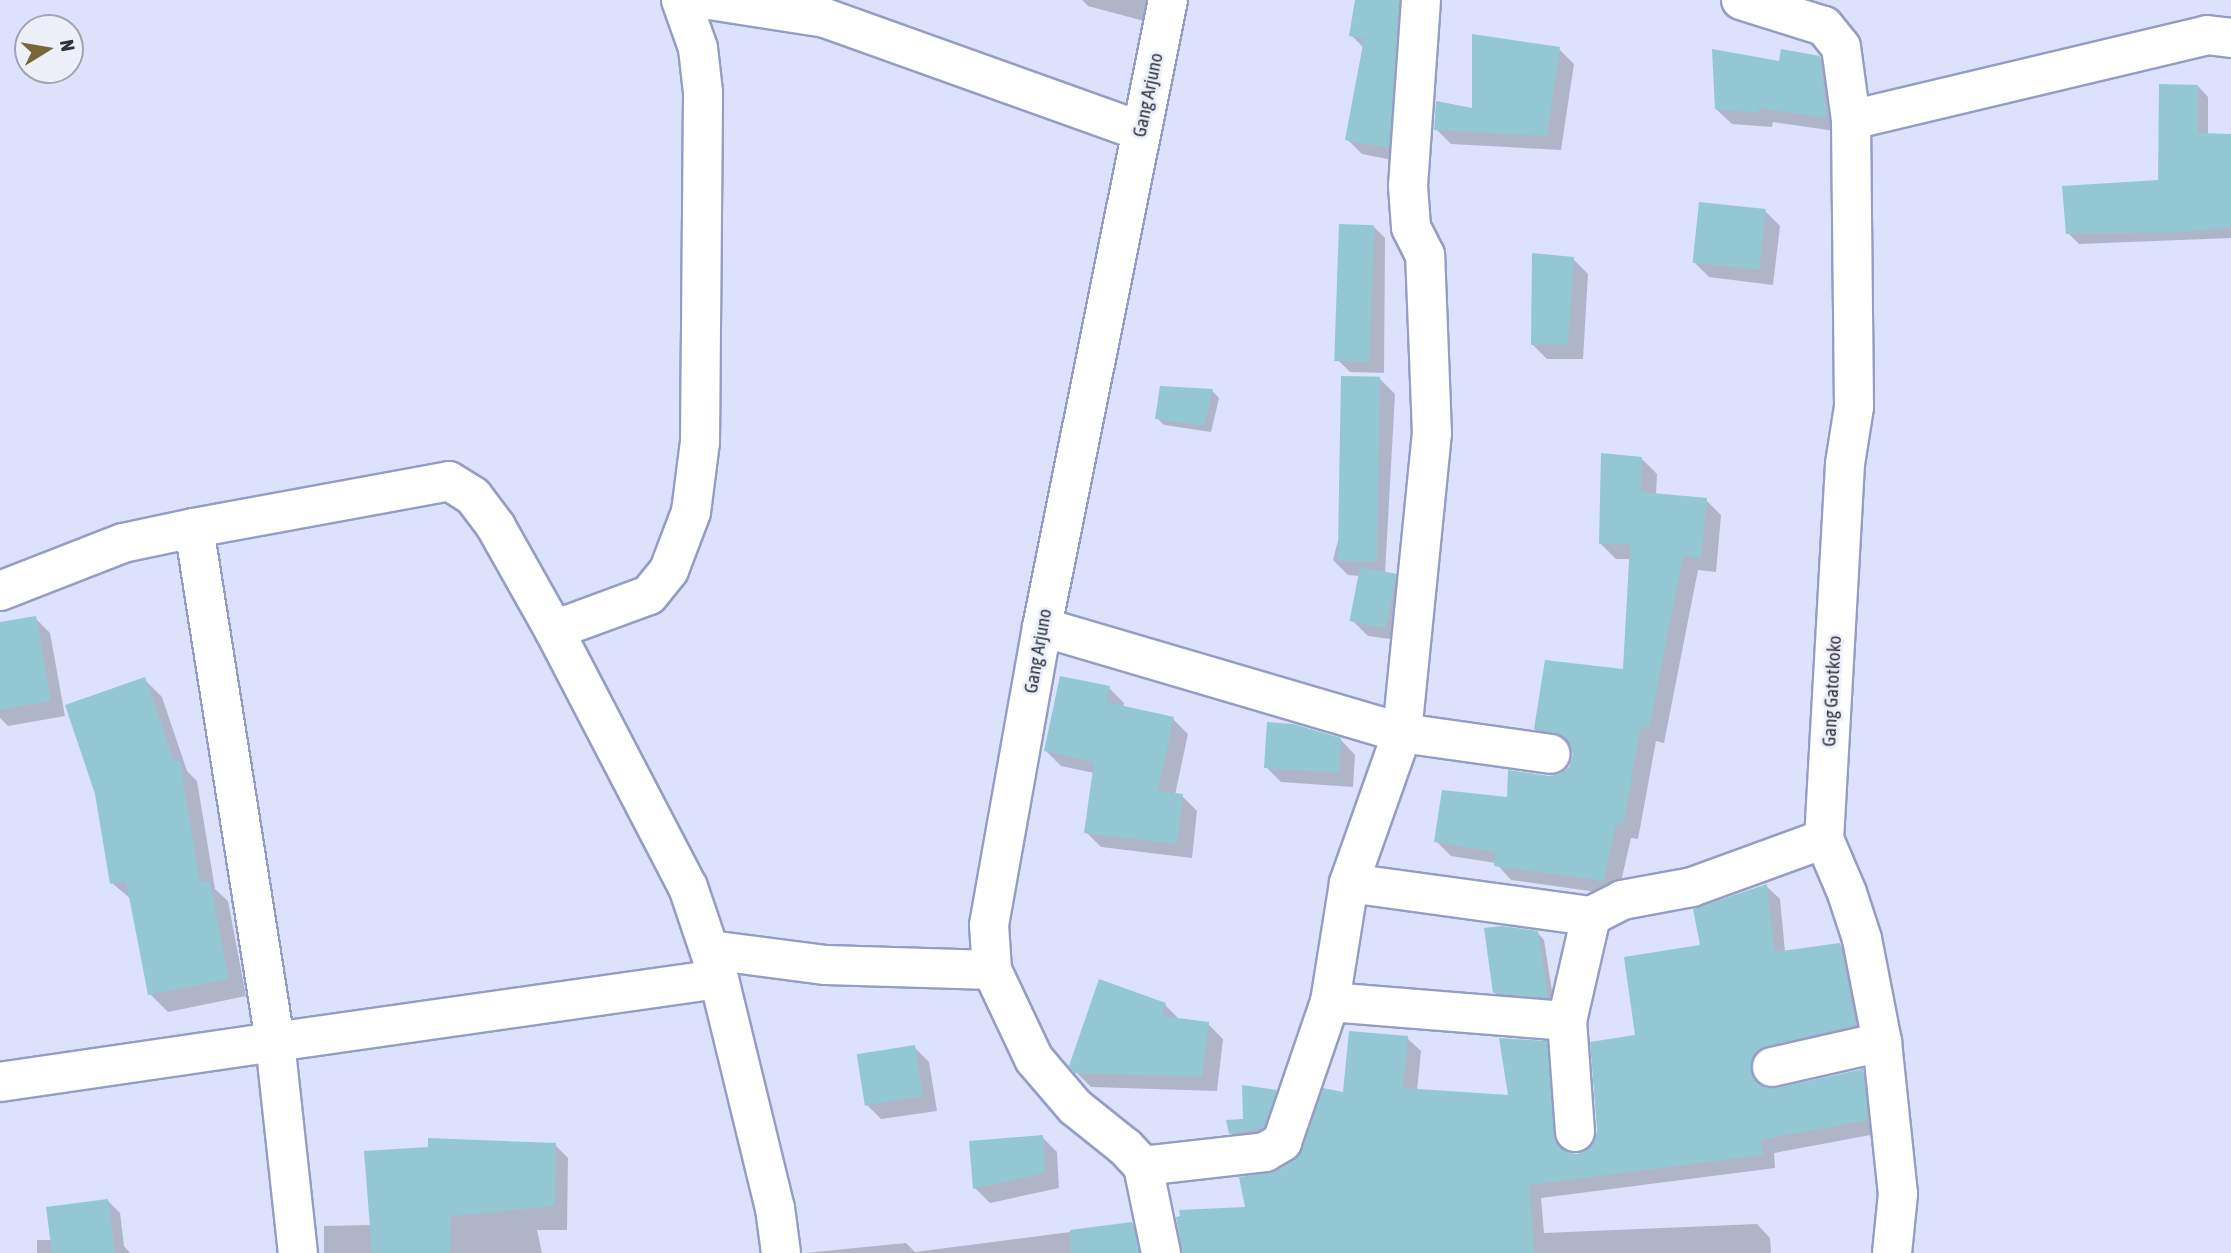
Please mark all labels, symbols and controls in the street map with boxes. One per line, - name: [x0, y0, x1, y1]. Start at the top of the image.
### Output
- north arrow: [14, 14, 84, 84]
- text: N: [56, 38, 80, 53]
- street label: Gang Arjuno: [1128, 51, 1168, 139]
- street label: Gang Arjuno: [1019, 607, 1057, 695]
- street label: Gang Gatotkoko: [1818, 635, 1846, 747]

